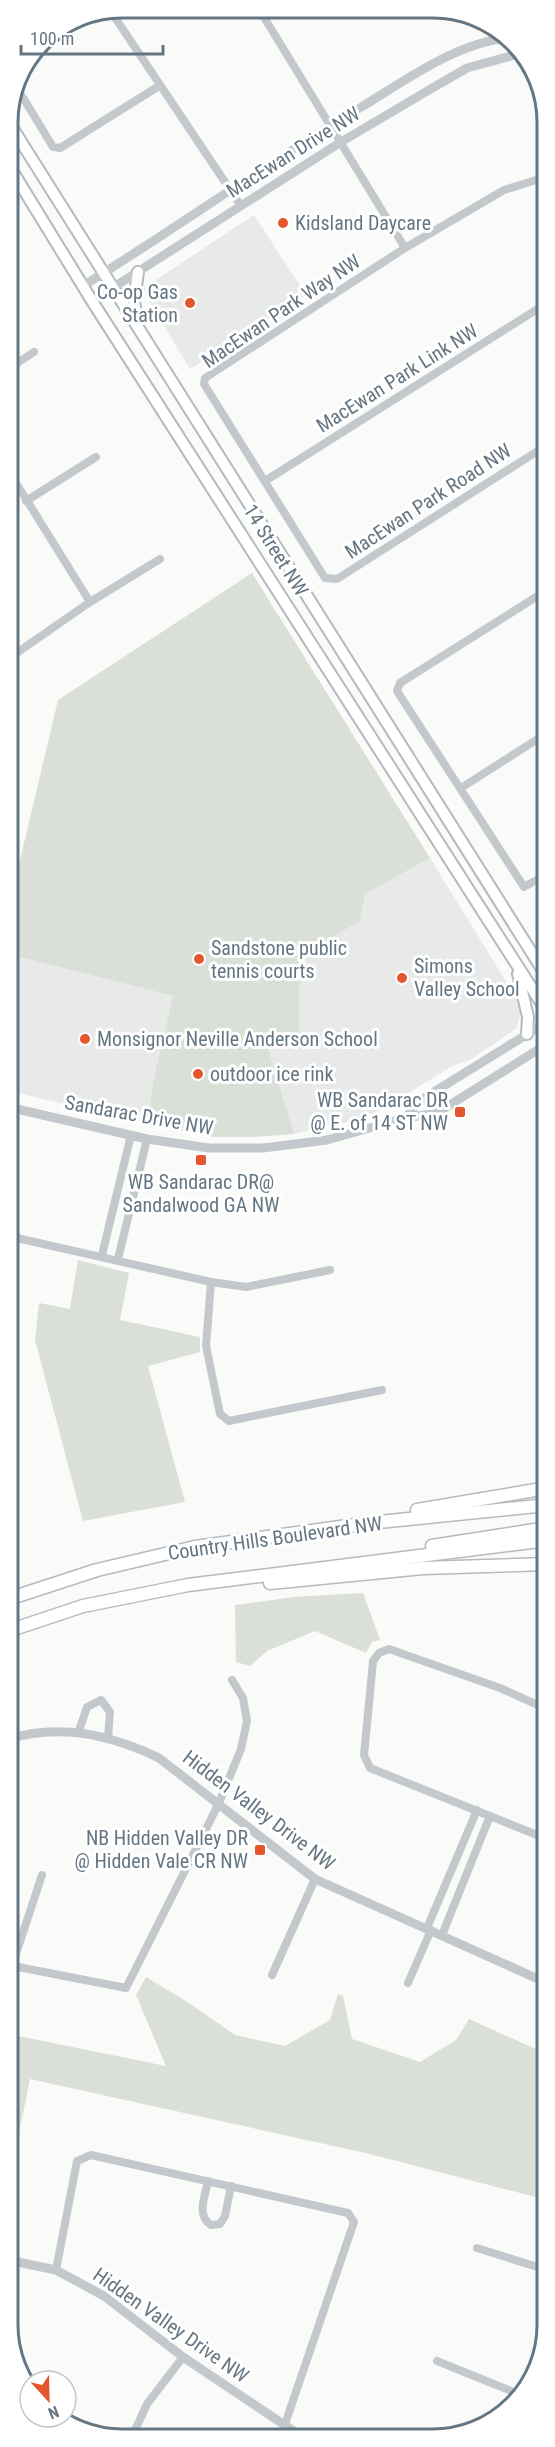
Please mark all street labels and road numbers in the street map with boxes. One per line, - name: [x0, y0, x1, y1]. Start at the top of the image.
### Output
- street label: MacEwan Drive NW: [222, 101, 364, 203]
- street label: MacEwan Park Way NW: [197, 249, 365, 373]
- street label: MacEwan Park Link NW: [312, 319, 482, 437]
- street label: MacEwan Park Road NW: [340, 438, 516, 564]
- street label: 14 Street NW: [238, 500, 314, 600]
- street label: Sandarac Drive NW: [63, 1090, 215, 1140]
- street label: Country Hills Boulevard NW: [166, 1511, 384, 1565]
- street label: Hidden Valley Drive NW: [178, 1745, 340, 1875]
- street label: Hidden Valley Drive NW: [89, 2262, 253, 2388]

